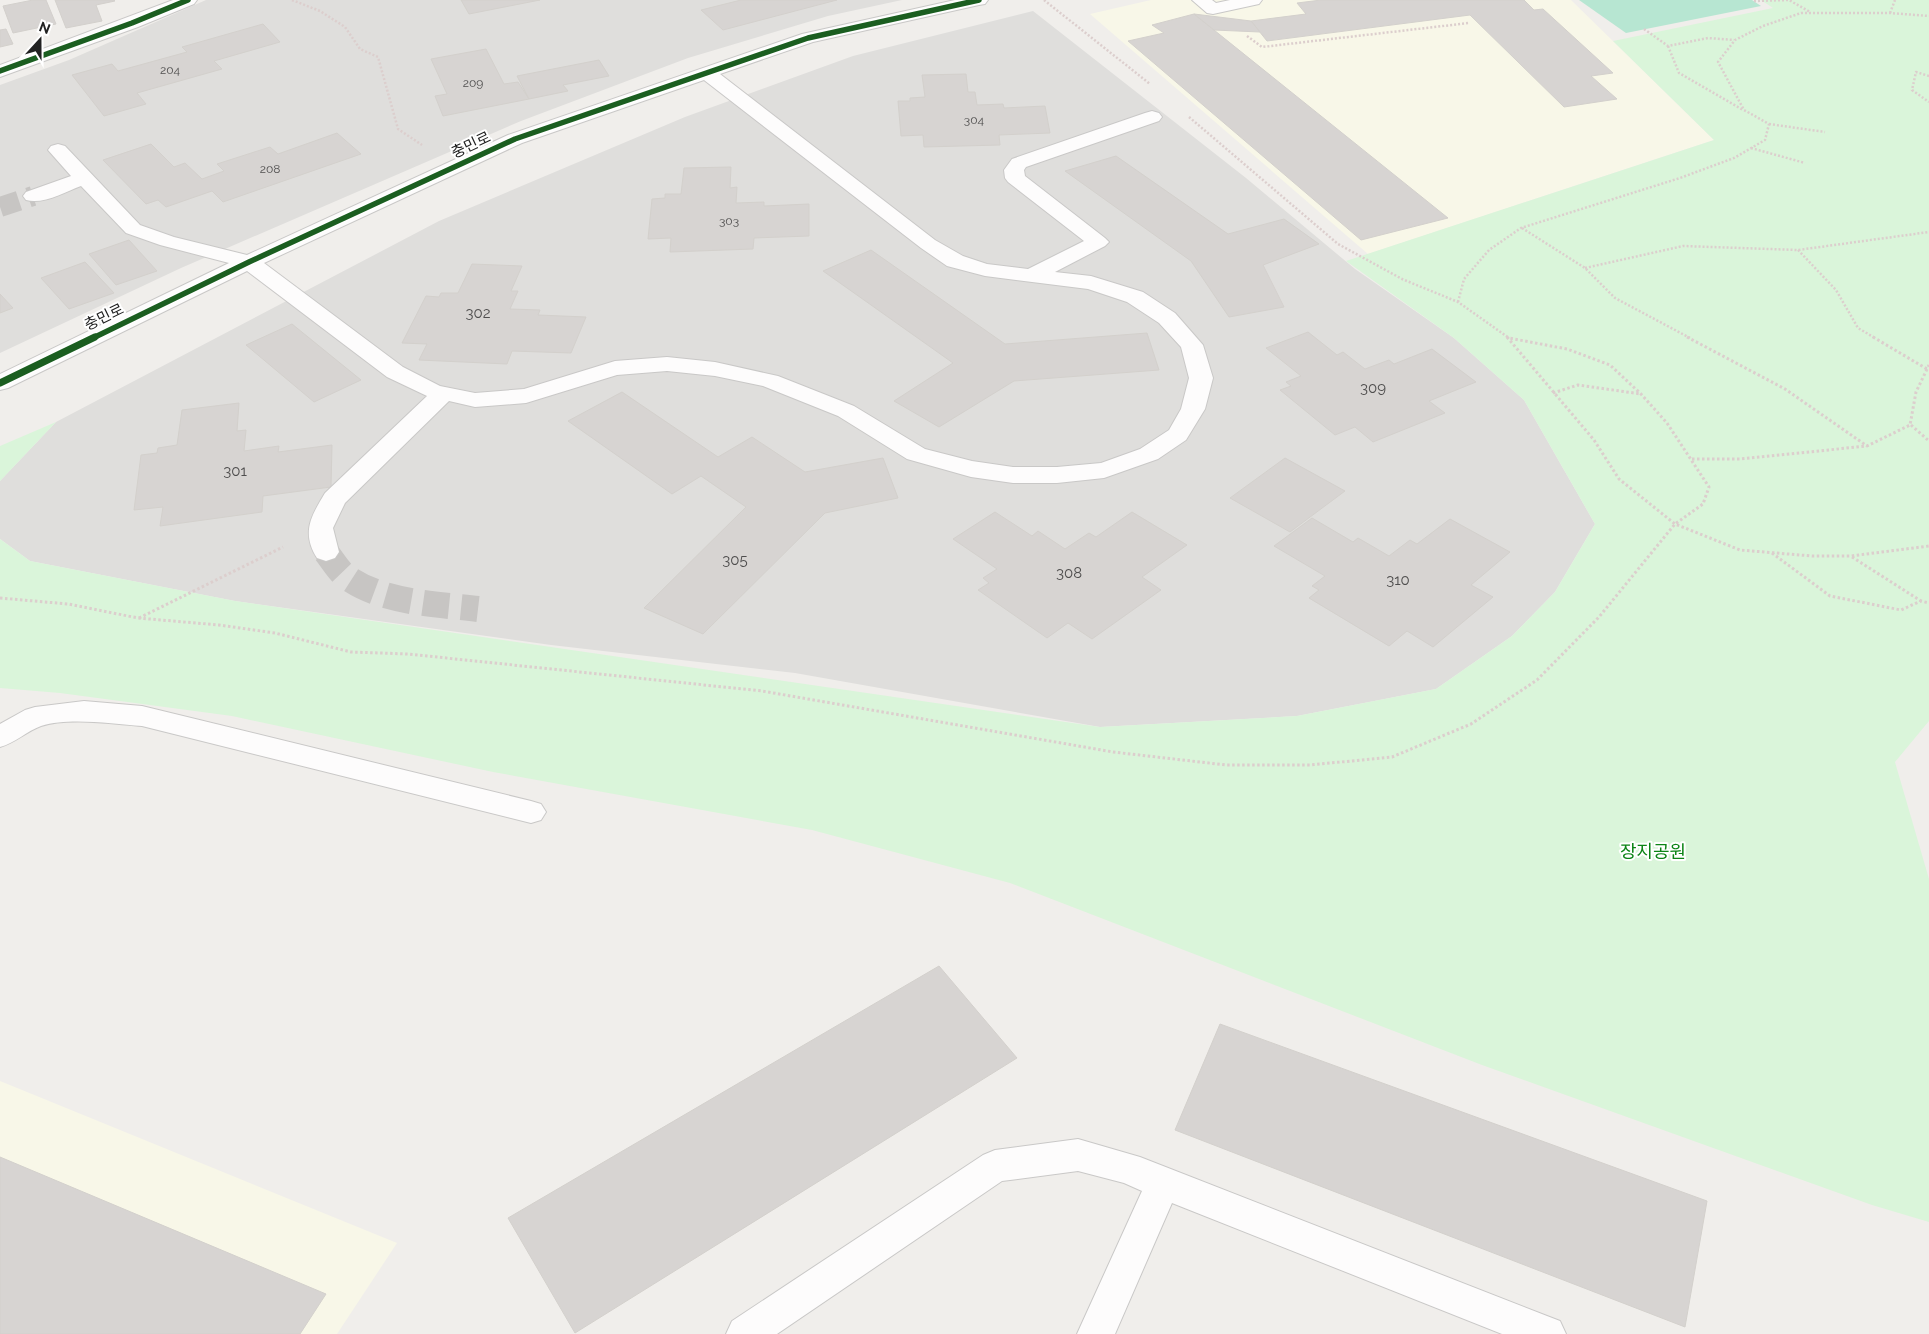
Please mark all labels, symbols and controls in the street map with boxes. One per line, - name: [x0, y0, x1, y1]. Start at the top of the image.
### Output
- north arrow: [15, 15, 65, 65]
- text: N: [37, 18, 53, 37]
- house number: 204: [160, 63, 181, 77]
- house number: 209: [463, 76, 483, 90]
- house number: 304: [964, 113, 985, 127]
- street label: 충민로: [448, 128, 494, 162]
- house number: 208: [260, 162, 280, 176]
- house number: 303: [719, 214, 739, 228]
- street label: 충민로: [81, 300, 127, 334]
- house number: 302: [465, 304, 491, 322]
- house number: 309: [1360, 379, 1386, 397]
- house number: 301: [223, 462, 247, 480]
- house number: 305: [722, 551, 748, 569]
- house number: 308: [1056, 564, 1082, 582]
- house number: 310: [1386, 571, 1410, 589]
- park label: 장지공원: [1620, 841, 1686, 862]

